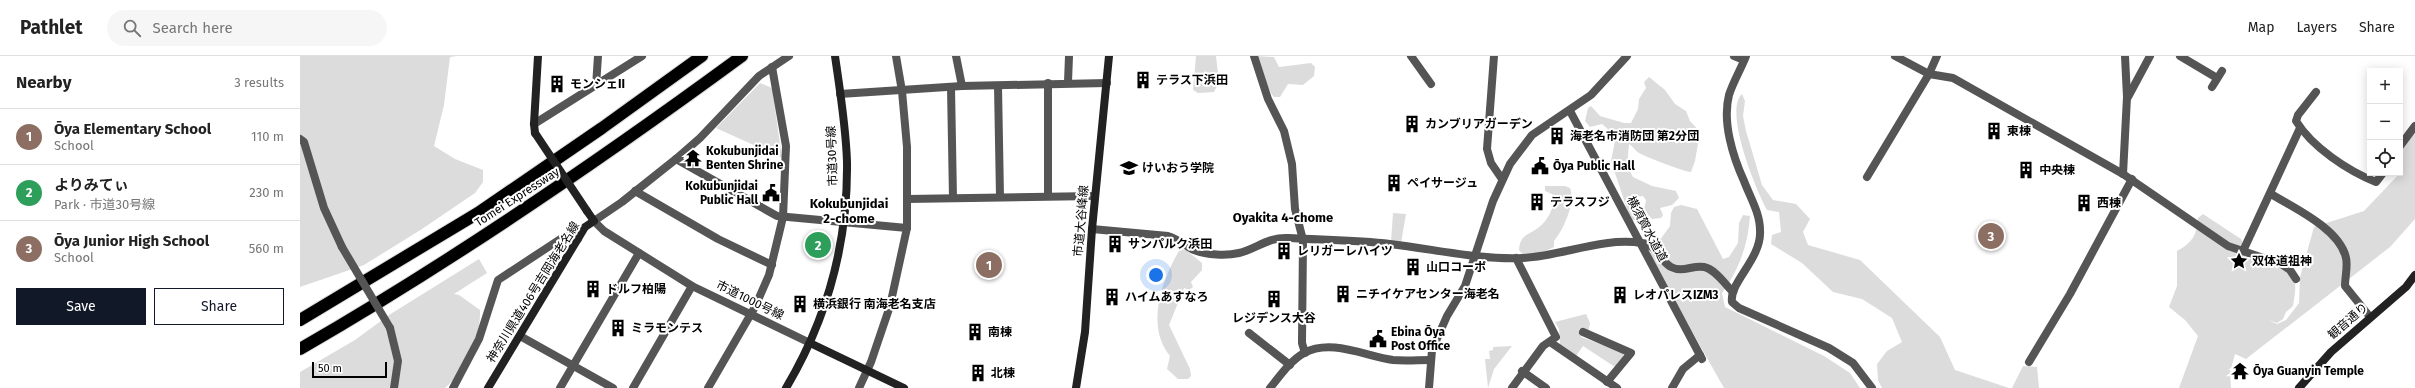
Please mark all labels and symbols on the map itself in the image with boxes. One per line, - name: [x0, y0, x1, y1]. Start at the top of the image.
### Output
- building icon: テラス下浜田: [1133, 70, 1153, 90]
- place label: テラス下浜田: [1156, 73, 1228, 87]
- building icon: モンシェII: [547, 74, 567, 94]
- place label: モンシェII: [570, 77, 625, 91]
- building icon: カンブリアガーデン: [1402, 114, 1422, 134]
- place label: カンブリアガーデン: [1425, 117, 1533, 131]
- building icon: 東棟: [1984, 121, 2004, 141]
- place label: 東棟: [2007, 124, 2031, 138]
- street label: 市道30号線: [824, 125, 840, 187]
- building icon: 海老名市消防団 第2分団: [1547, 126, 1567, 146]
- place label: 海老名市消防団 第2分団: [1570, 129, 1699, 143]
- place label: Kokubunjidai Benten Shrine: [706, 144, 784, 172]
- temple icon: Kokubunjidai Benten Shrine: [683, 148, 703, 168]
- public building icon: Ōya Public Hall: [1530, 156, 1550, 176]
- school or university icon: けいおう学院: [1119, 158, 1139, 178]
- place label: Ōya Public Hall: [1553, 158, 1635, 173]
- building icon: 中央棟: [2016, 160, 2036, 180]
- place label: けいおう学院: [1142, 161, 1214, 175]
- place label: 中央棟: [2039, 163, 2075, 177]
- street label: Tomei Expressway: [472, 164, 562, 230]
- building icon: ペイサージュ: [1384, 173, 1404, 193]
- place label: ペイサージュ: [1407, 176, 1478, 190]
- place label: Kokubunjidai Public Hall: [685, 179, 758, 207]
- public building icon: Kokubunjidai Public Hall: [761, 183, 781, 203]
- street label: 市道大谷峰線: [1071, 185, 1091, 257]
- building icon: テラスフジ: [1527, 192, 1547, 212]
- building icon: 西棟: [2074, 193, 2094, 213]
- street label: 横須賀水道道: [1624, 194, 1670, 264]
- place label: テラスフジ: [1550, 195, 1610, 209]
- district label: Kokubunjidai 2-chome: [810, 196, 889, 226]
- place label: 西棟: [2097, 196, 2121, 210]
- district label: Oyakita 4-chome: [1233, 210, 1333, 225]
- street label: 神奈川県道406号吉岡海老名線: [484, 219, 582, 365]
- pin: 3: [1978, 221, 2004, 251]
- pin: 2: [805, 230, 831, 260]
- building icon: サンパルク浜田: [1105, 234, 1125, 254]
- place label: サンパルク浜田: [1128, 237, 1212, 251]
- building icon: レリガーレハイツ: [1274, 241, 1294, 261]
- place label: レリガーレハイツ: [1297, 244, 1393, 258]
- pin: 1: [976, 250, 1002, 280]
- place icon: 双体道祖神: [2229, 251, 2249, 271]
- place label: 双体道祖神: [2252, 254, 2312, 268]
- building icon: 山口コーポ: [1403, 257, 1423, 277]
- place label: 山口コーポ: [1426, 260, 1486, 274]
- your location: [1146, 265, 1166, 285]
- street label: 市道1000号線: [714, 278, 786, 322]
- building icon: ドルフ柏陽: [583, 279, 603, 299]
- place label: ドルフ柏陽: [606, 282, 666, 296]
- building icon: ニチイケアセンター海老名: [1333, 284, 1353, 304]
- building icon: レオパレスIZM3: [1610, 285, 1630, 305]
- building icon: ハイムあすなろ: [1102, 287, 1122, 307]
- place label: ニチイケアセンター海老名: [1356, 287, 1500, 301]
- place label: レオパレスIZM3: [1633, 288, 1719, 302]
- building icon: レジデンス大谷: [1264, 289, 1284, 309]
- place label: ハイムあすなろ: [1125, 290, 1209, 304]
- building icon: 横浜銀行 南海老名支店: [790, 294, 810, 314]
- place label: 横浜銀行 南海老名支店: [813, 297, 936, 311]
- street label: 観音通り: [2325, 300, 2371, 342]
- place label: レジデンス大谷: [1232, 311, 1316, 325]
- building icon: ミラモンテス: [608, 318, 628, 338]
- place label: ミラモンテス: [631, 321, 703, 335]
- building icon: 南棟: [965, 322, 985, 342]
- place label: Ebina Ōya Post Office: [1391, 324, 1450, 353]
- place label: 南棟: [988, 325, 1012, 339]
- public building icon: Ebina Ōya Post Office: [1368, 329, 1388, 349]
- scale bar: [312, 360, 387, 379]
- temple icon: Ōya Guanyin Temple: [2230, 361, 2250, 381]
- building icon: 北棟: [968, 363, 988, 383]
- place label: Ōya Guanyin Temple: [2253, 363, 2364, 378]
- place label: 北棟: [991, 366, 1015, 380]

